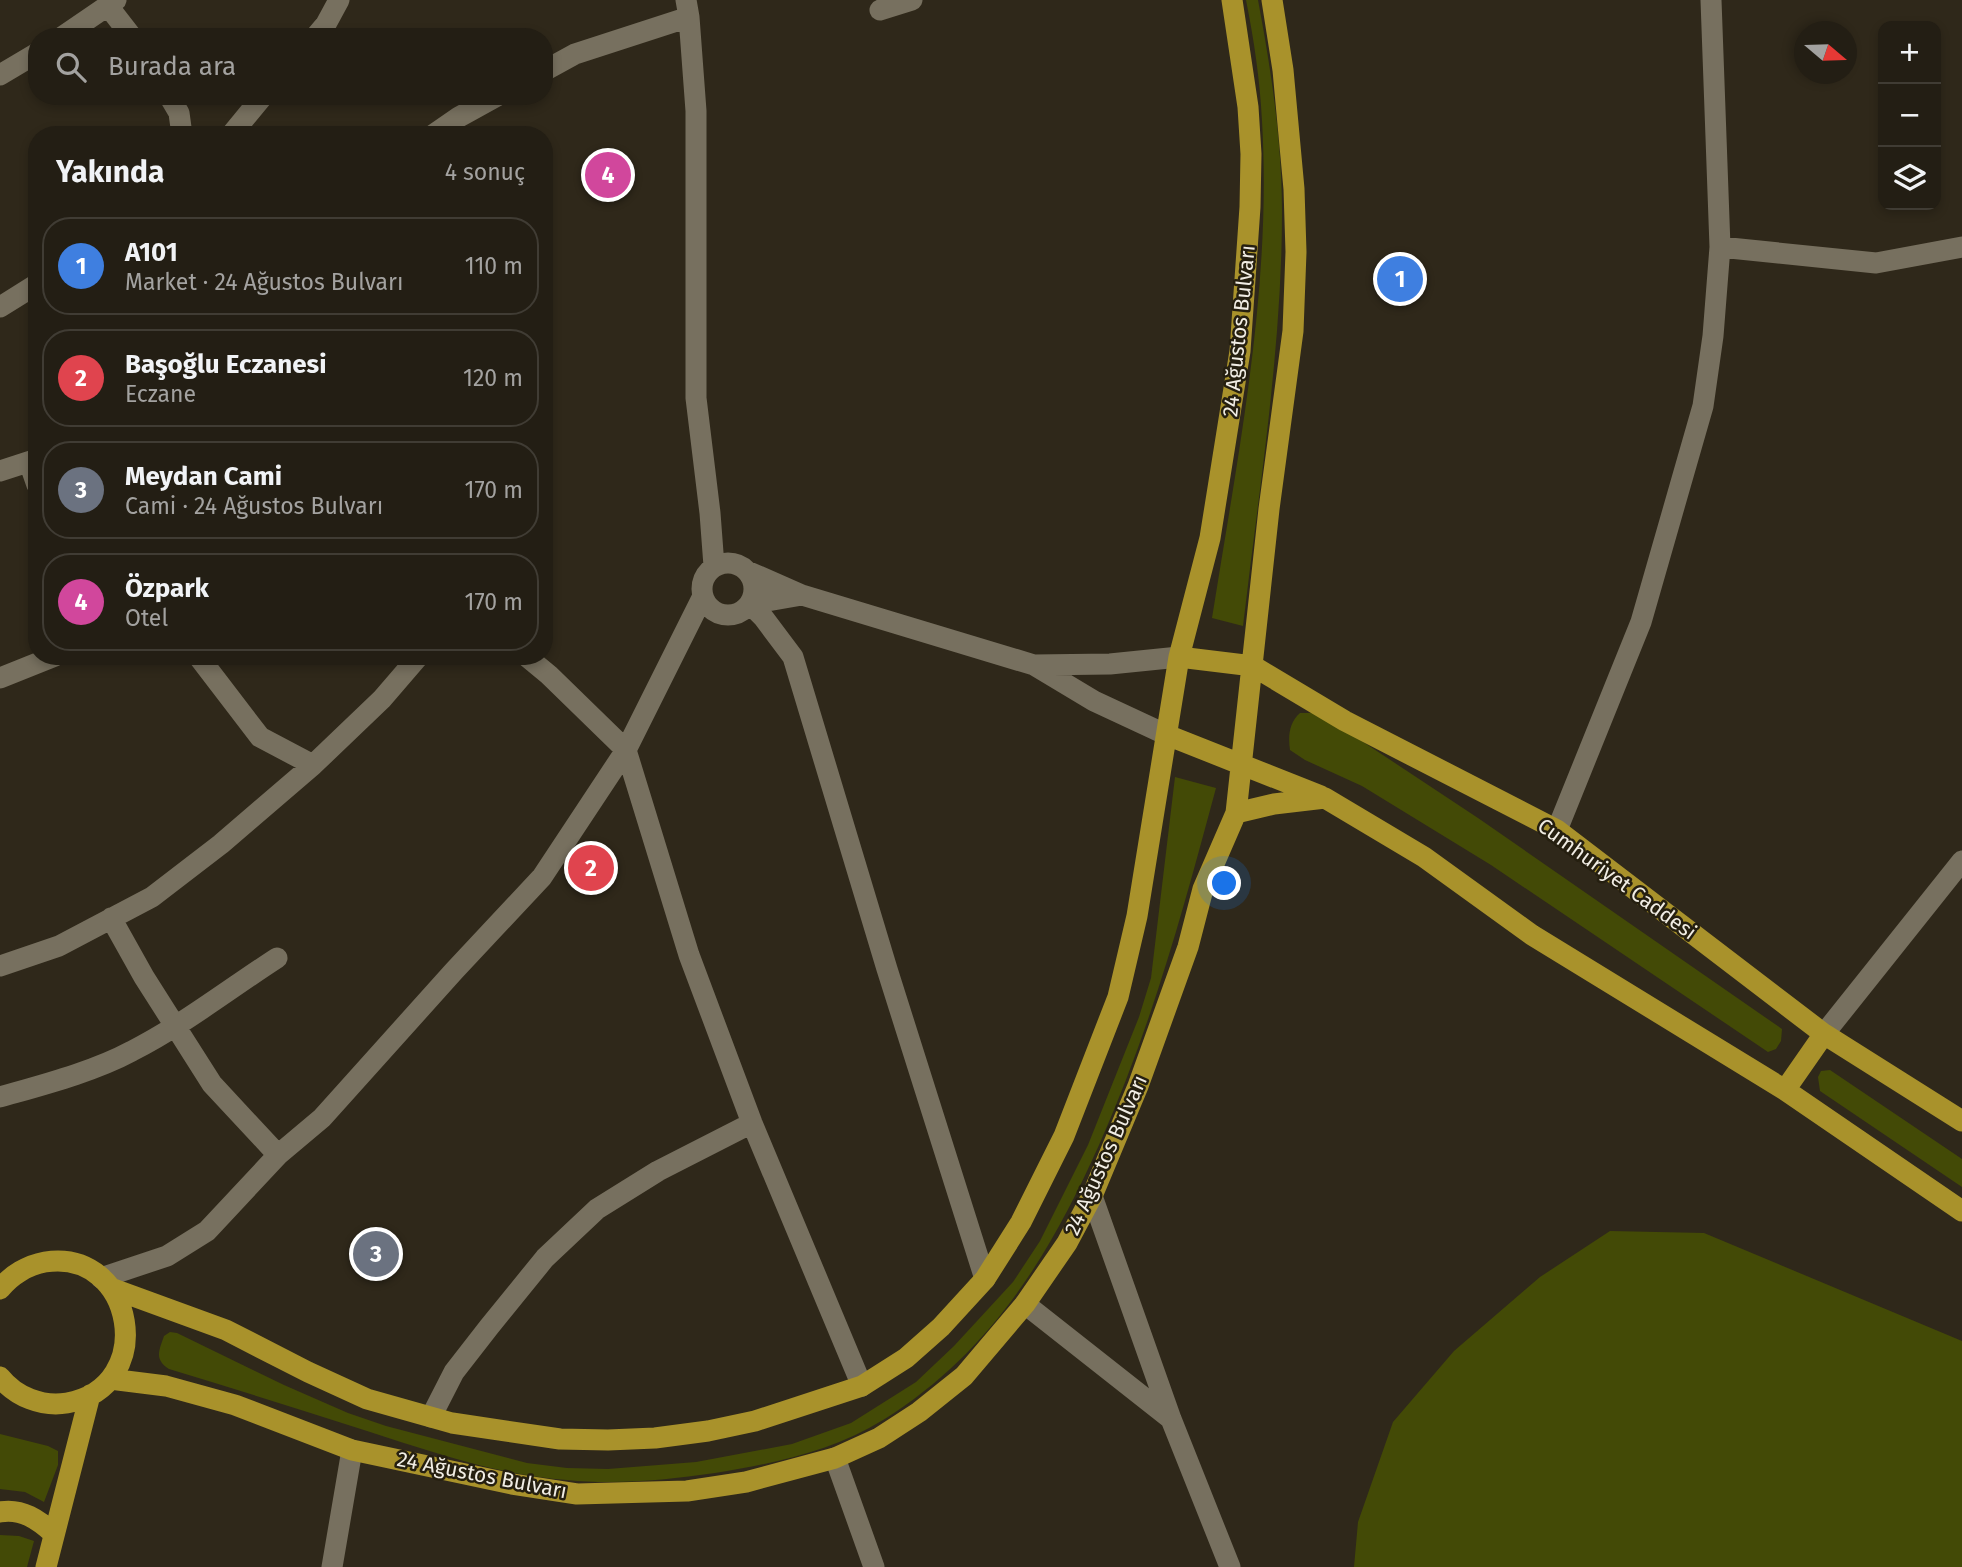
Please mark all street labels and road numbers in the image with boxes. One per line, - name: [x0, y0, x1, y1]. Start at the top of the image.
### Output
- street label: 24 Ağustos Bulvarı: [1217, 244, 1261, 418]
- street label: Cumhuriyet Caddesi: [1532, 813, 1702, 945]
- street label: 24 Ağustos Bulvarı: [1059, 1071, 1153, 1239]
- street label: 24 Ağustos Bulvarı: [395, 1446, 569, 1504]

